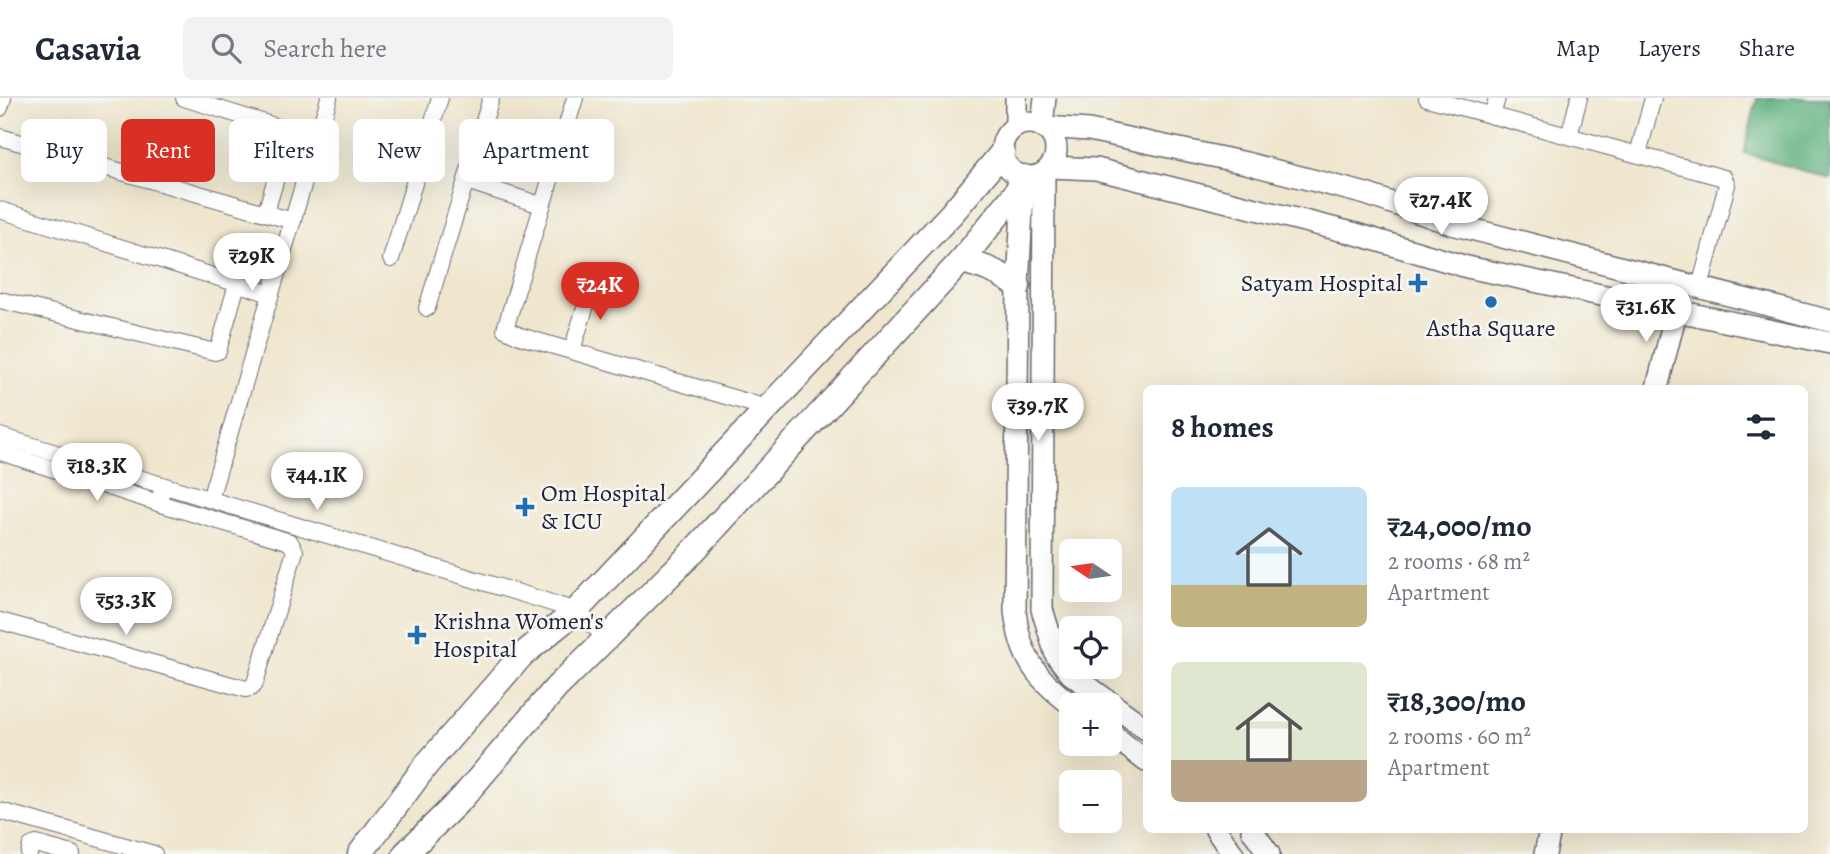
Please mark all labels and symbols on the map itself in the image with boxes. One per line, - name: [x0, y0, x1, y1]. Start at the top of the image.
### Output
- pin: ₹27.4K: [1384, 178, 1498, 237]
- pin: ₹29K: [211, 234, 293, 293]
- pin: ₹24K: [559, 262, 641, 322]
- place label: Satyam Hospital: [1241, 267, 1402, 299]
- marker: Satyam Hospital: [1408, 273, 1428, 293]
- pin: ₹31.6K: [1589, 285, 1703, 344]
- marker: Astha Square: [1483, 294, 1499, 310]
- place label: Astha Square: [1426, 312, 1555, 344]
- pin: ₹39.7K: [981, 384, 1095, 443]
- pin: ₹18.3K: [40, 444, 154, 503]
- pin: ₹44.1K: [260, 452, 374, 512]
- place label: Om Hospital & ICU: [541, 477, 666, 537]
- marker: Om Hospital & ICU: [515, 497, 535, 517]
- north arrow: [1059, 539, 1122, 602]
- pin: ₹53.3K: [69, 578, 183, 637]
- place label: Krishna Women's Hospital: [433, 605, 604, 665]
- marker: Krishna Women's Hospital: [407, 625, 427, 645]

